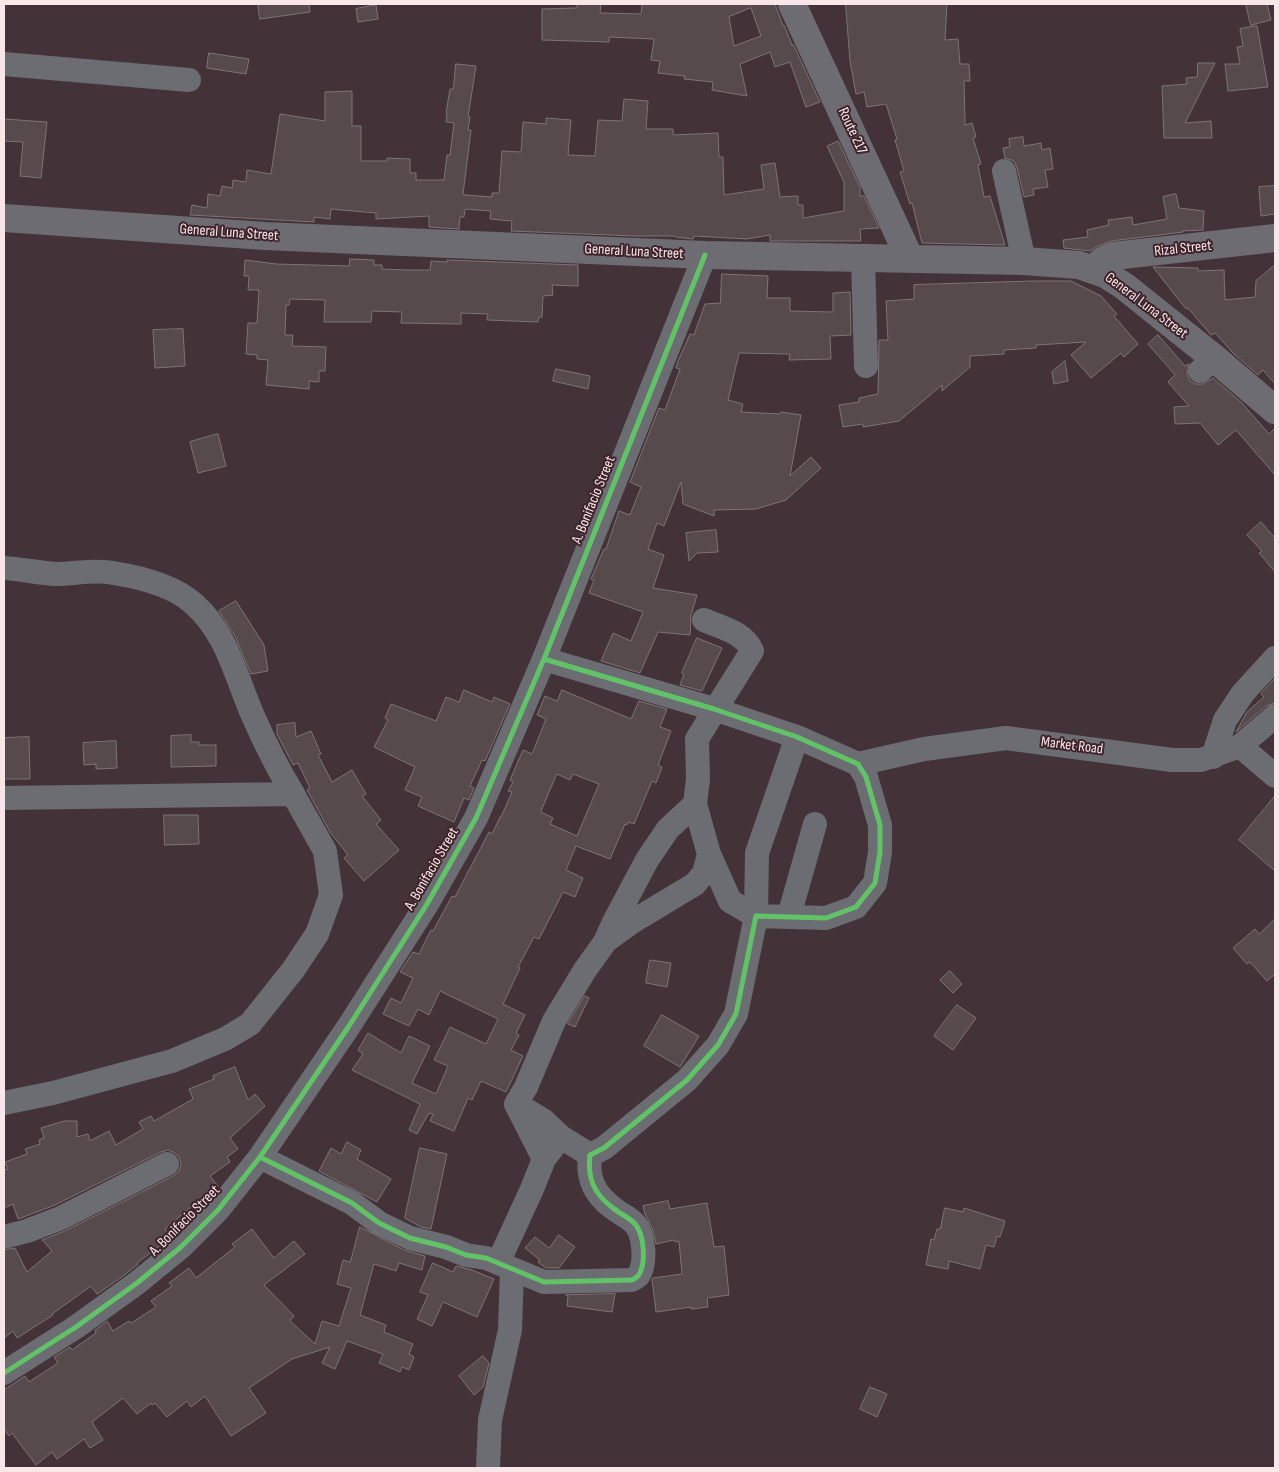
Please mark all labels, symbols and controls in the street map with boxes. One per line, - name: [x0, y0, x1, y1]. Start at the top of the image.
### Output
- street label: Route 217: [833, 105, 871, 157]
- street label: General Luna Street: [179, 221, 279, 245]
- street label: Rizal Street: [1153, 237, 1213, 261]
- street label: General Luna Street: [584, 240, 684, 264]
- street label: General Luna Street: [1101, 269, 1191, 343]
- street label: A. Bonifacio Street: [568, 454, 620, 546]
- street label: Market Road: [1040, 733, 1104, 759]
- street label: A. Bonifacio Street: [401, 824, 463, 914]
- street label: A. Bonifacio Street: [146, 1182, 224, 1260]

